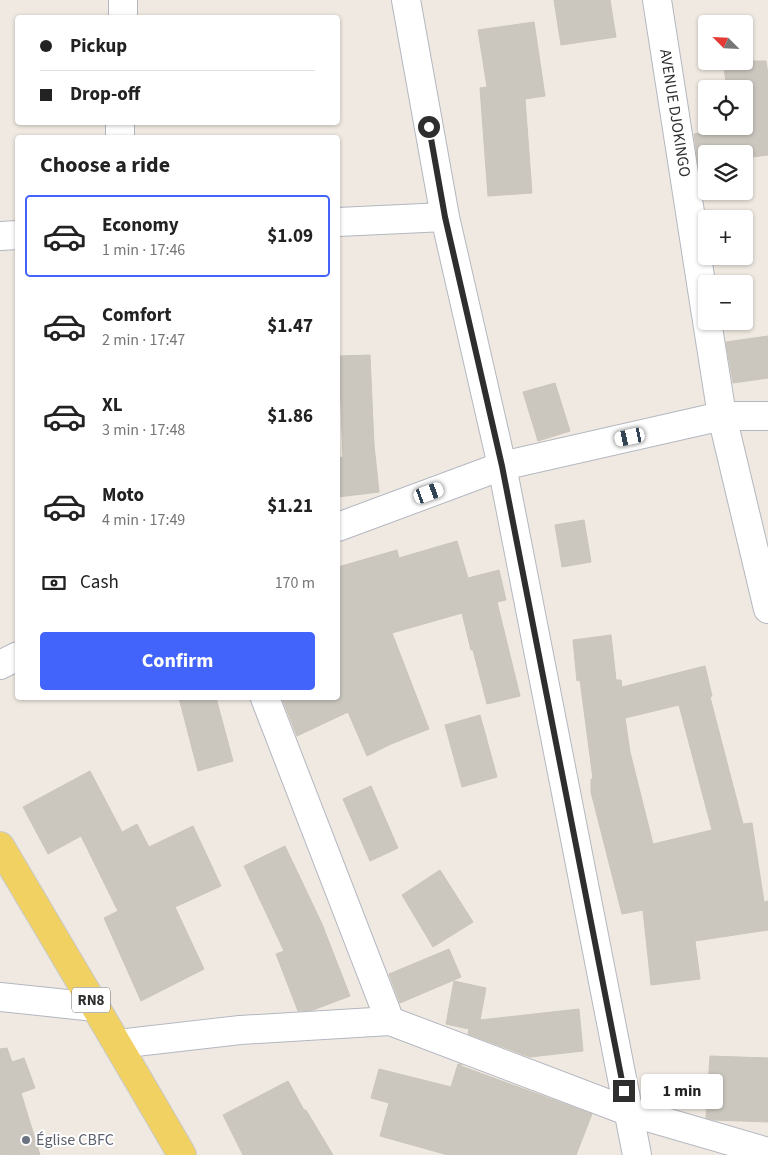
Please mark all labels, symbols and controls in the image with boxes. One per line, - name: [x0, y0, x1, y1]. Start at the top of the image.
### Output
- north arrow: [698, 15, 752, 70]
- map controls: [698, 15, 753, 330]
- text: Pickup: [70, 33, 127, 60]
- street label: AVENUE DJOKINGO: [654, 47, 696, 179]
- button: locate: [698, 80, 753, 135]
- text: Drop-off: [70, 81, 140, 108]
- route start: [418, 116, 440, 138]
- button: layers: [698, 145, 753, 200]
- text: Choose a ride: [40, 149, 170, 181]
- button: +: [698, 210, 753, 265]
- text: Economy: [102, 212, 179, 239]
- icon: car: [42, 214, 87, 259]
- text: $1.09: [267, 223, 313, 250]
- text: 1 min · 17:46: [102, 239, 185, 261]
- button: −: [698, 275, 753, 330]
- text: Comfort: [102, 302, 172, 329]
- icon: car: [42, 304, 87, 349]
- text: $1.47: [267, 313, 313, 340]
- text: 2 min · 17:47: [102, 329, 185, 351]
- text: XL: [102, 392, 123, 419]
- icon: car: [42, 394, 87, 439]
- text: $1.86: [267, 403, 313, 430]
- text: 3 min · 17:48: [102, 419, 185, 441]
- car: [613, 427, 646, 447]
- car: [412, 481, 445, 505]
- text: Moto: [102, 482, 144, 509]
- icon: car: [42, 484, 87, 529]
- text: $1.21: [267, 493, 313, 520]
- text: 4 min · 17:49: [102, 509, 185, 531]
- icon: cash: [40, 569, 68, 597]
- text: Cash: [80, 569, 119, 596]
- text: 170 m: [275, 572, 315, 594]
- button: Confirm: [40, 632, 315, 690]
- road number: RN8: [72, 988, 110, 1012]
- callout: 1 min: [642, 1074, 724, 1108]
- route end: [613, 1080, 635, 1102]
- text: 1 min: [663, 1080, 701, 1102]
- place label: Église CBFC: [36, 1129, 114, 1151]
- marker: Église CBFC: [20, 1134, 32, 1146]

